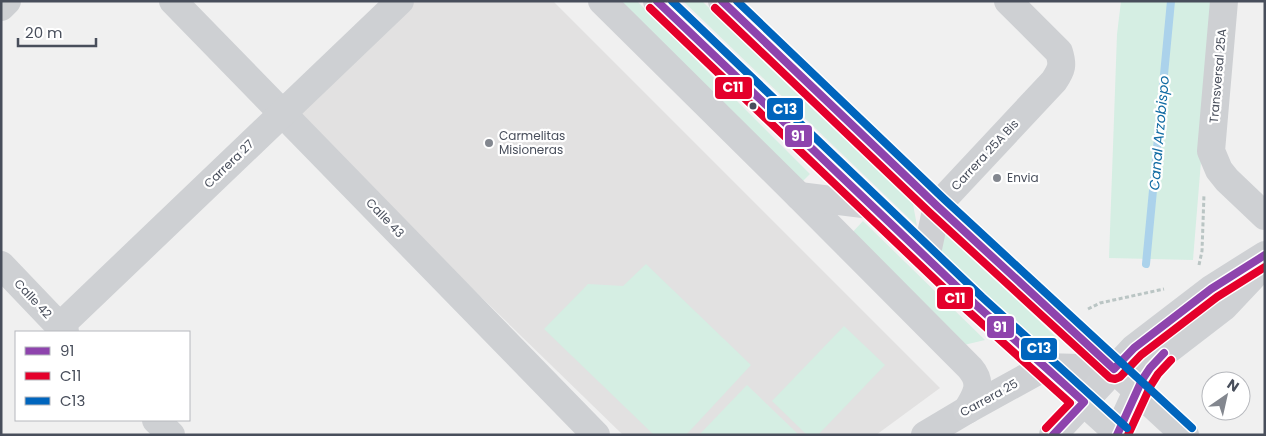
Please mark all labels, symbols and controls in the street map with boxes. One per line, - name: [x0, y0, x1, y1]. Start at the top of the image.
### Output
- scale bar: [18, 15, 95, 47]
- text: 20 m: [25, 22, 63, 43]
- street label: Transversal 25A: [1205, 28, 1230, 124]
- water label: Canal Arzobispo: [1144, 75, 1174, 191]
- line badge: C11: [714, 76, 753, 100]
- text: C11: [722, 77, 744, 97]
- line badge: C13: [766, 97, 804, 121]
- text: C13: [773, 99, 797, 119]
- unlabelled marker: [748, 101, 758, 111]
- street label: Carrera 25A Bis: [947, 115, 1022, 194]
- line badge: 91: [784, 124, 813, 148]
- text: 91: [791, 126, 805, 146]
- place label: Carmelitas Misioneras: [499, 127, 565, 158]
- street label: Carrera 27: [200, 135, 258, 192]
- marker: Carmelitas Misioneras: [483, 137, 495, 149]
- place label: Envia: [1007, 169, 1039, 186]
- marker: Envia: [991, 172, 1003, 184]
- street label: Calle 43: [362, 194, 408, 241]
- street label: Calle 42: [11, 275, 56, 322]
- line badge: C11: [936, 286, 974, 310]
- text: C11: [944, 288, 966, 308]
- line badge: 91: [986, 315, 1015, 339]
- text: 91: [993, 317, 1007, 337]
- legend: [15, 331, 190, 421]
- line badge: C13: [1020, 337, 1058, 361]
- text: C13: [1027, 338, 1051, 358]
- text: 91: [60, 340, 74, 361]
- text: C11: [60, 365, 81, 386]
- north arrow: [1201, 371, 1251, 421]
- text: N: [1223, 374, 1243, 396]
- street label: Carrera 25: [957, 375, 1021, 421]
- text: C13: [60, 390, 85, 411]

